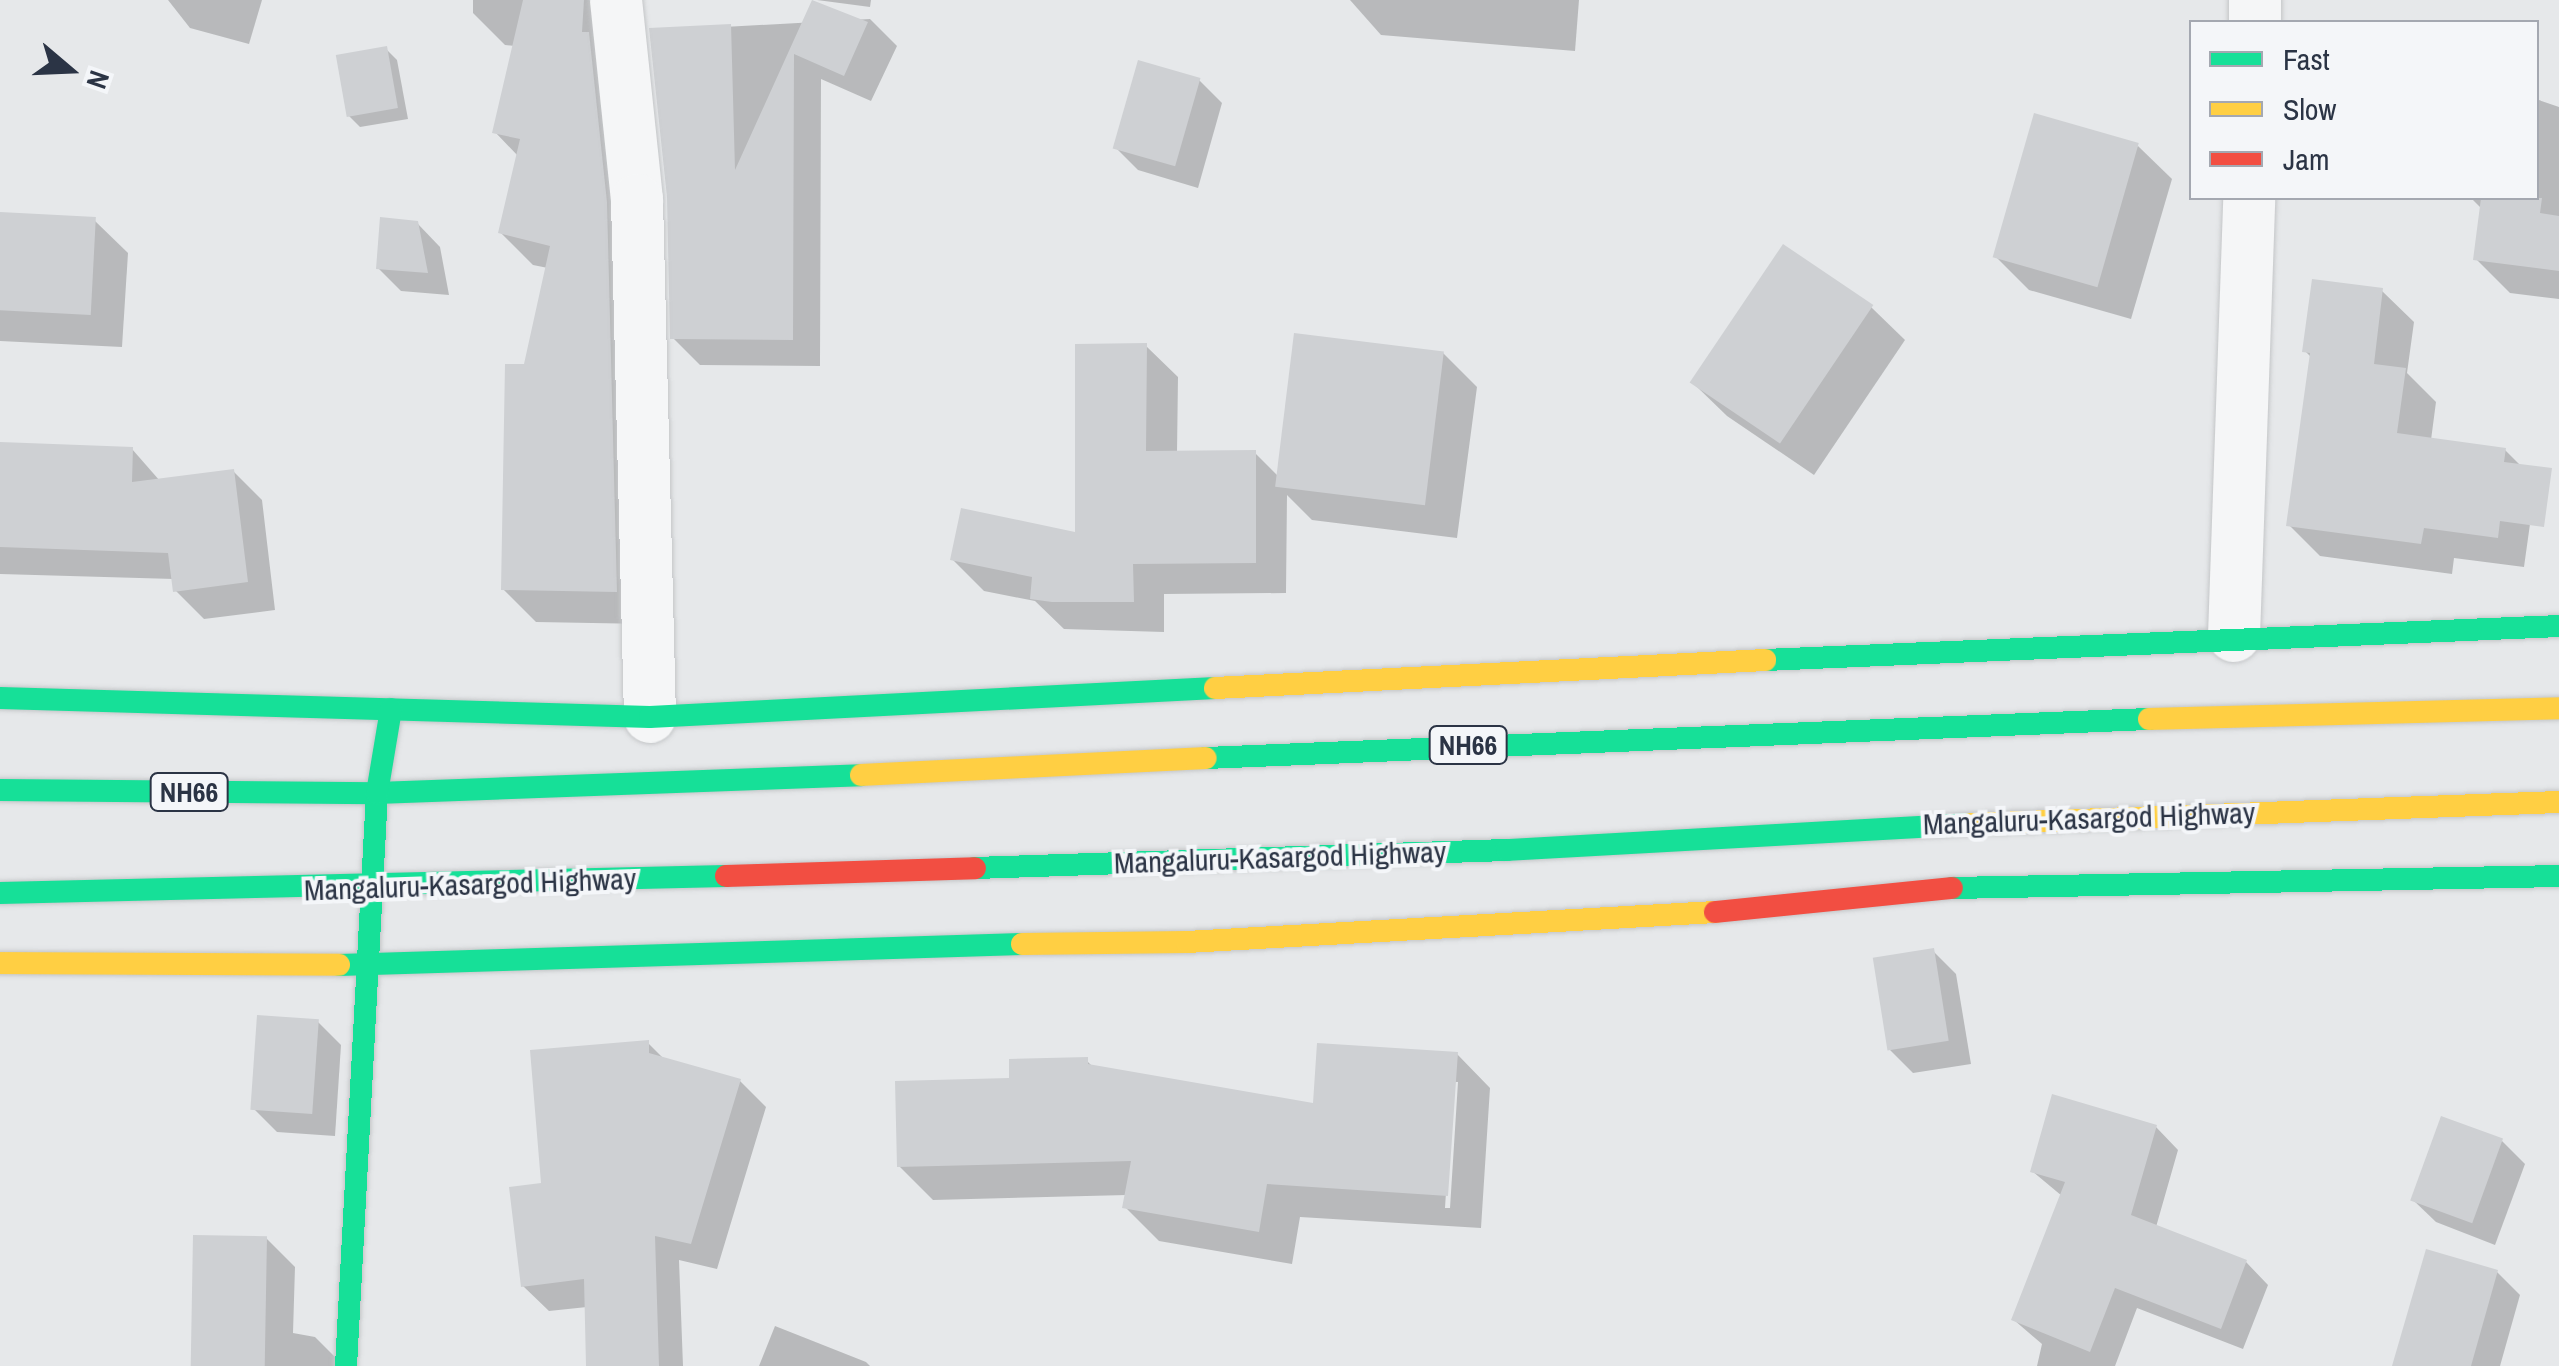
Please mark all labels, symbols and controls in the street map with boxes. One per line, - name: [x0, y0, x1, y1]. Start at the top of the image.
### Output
- north arrow: [20, 20, 120, 120]
- legend: [2189, 20, 2539, 200]
- text: Fast: [2283, 39, 2330, 79]
- text: N: [78, 66, 119, 94]
- text: Slow: [2283, 89, 2336, 129]
- text: Jam: [2283, 139, 2329, 179]
- road number: NH66: [1428, 722, 1508, 768]
- road number: NH66: [149, 769, 229, 815]
- street label: Mangaluru-Kasargod Highway: [1922, 794, 2256, 842]
- street label: Mangaluru-Kasargod Highway: [1113, 833, 1447, 881]
- street label: Mangaluru-Kasargod Highway: [303, 860, 637, 908]

